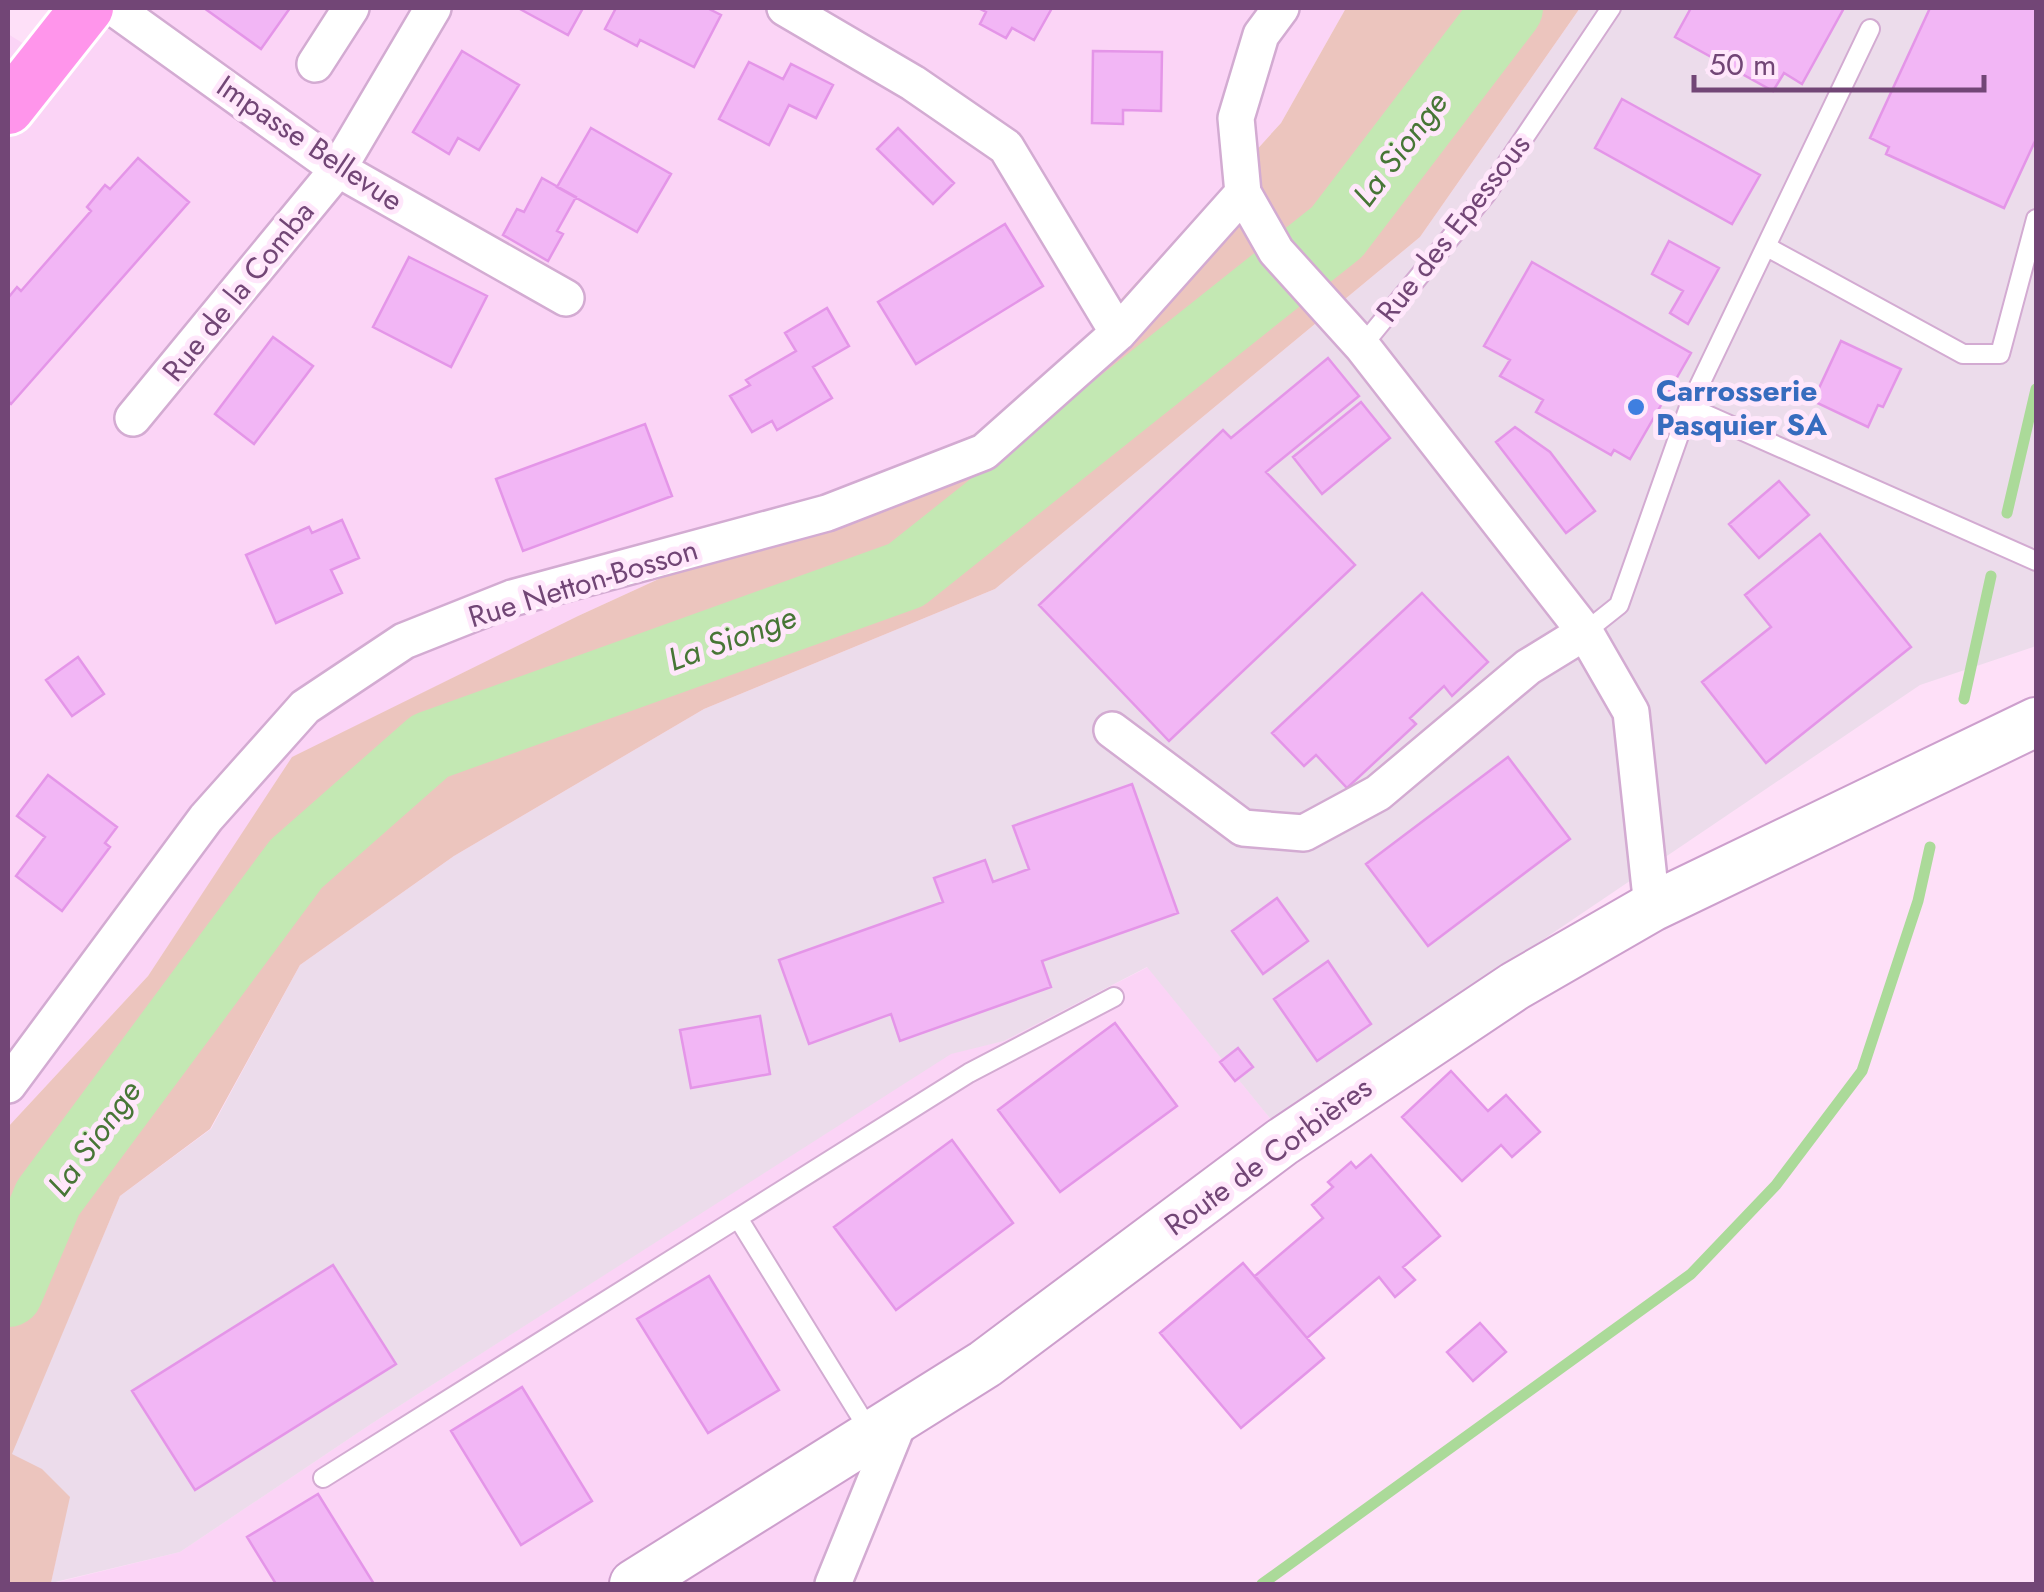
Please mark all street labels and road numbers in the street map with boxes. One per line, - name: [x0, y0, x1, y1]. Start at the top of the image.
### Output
- street label: Impasse Bellevue: [208, 65, 412, 221]
- street label: Rue des Epessous: [1366, 125, 1540, 331]
- street label: Rue de la Comba: [152, 192, 324, 390]
- street label: Rue Netton-Bosson: [463, 528, 703, 638]
- street label: Route de Corbières: [1155, 1066, 1381, 1246]

